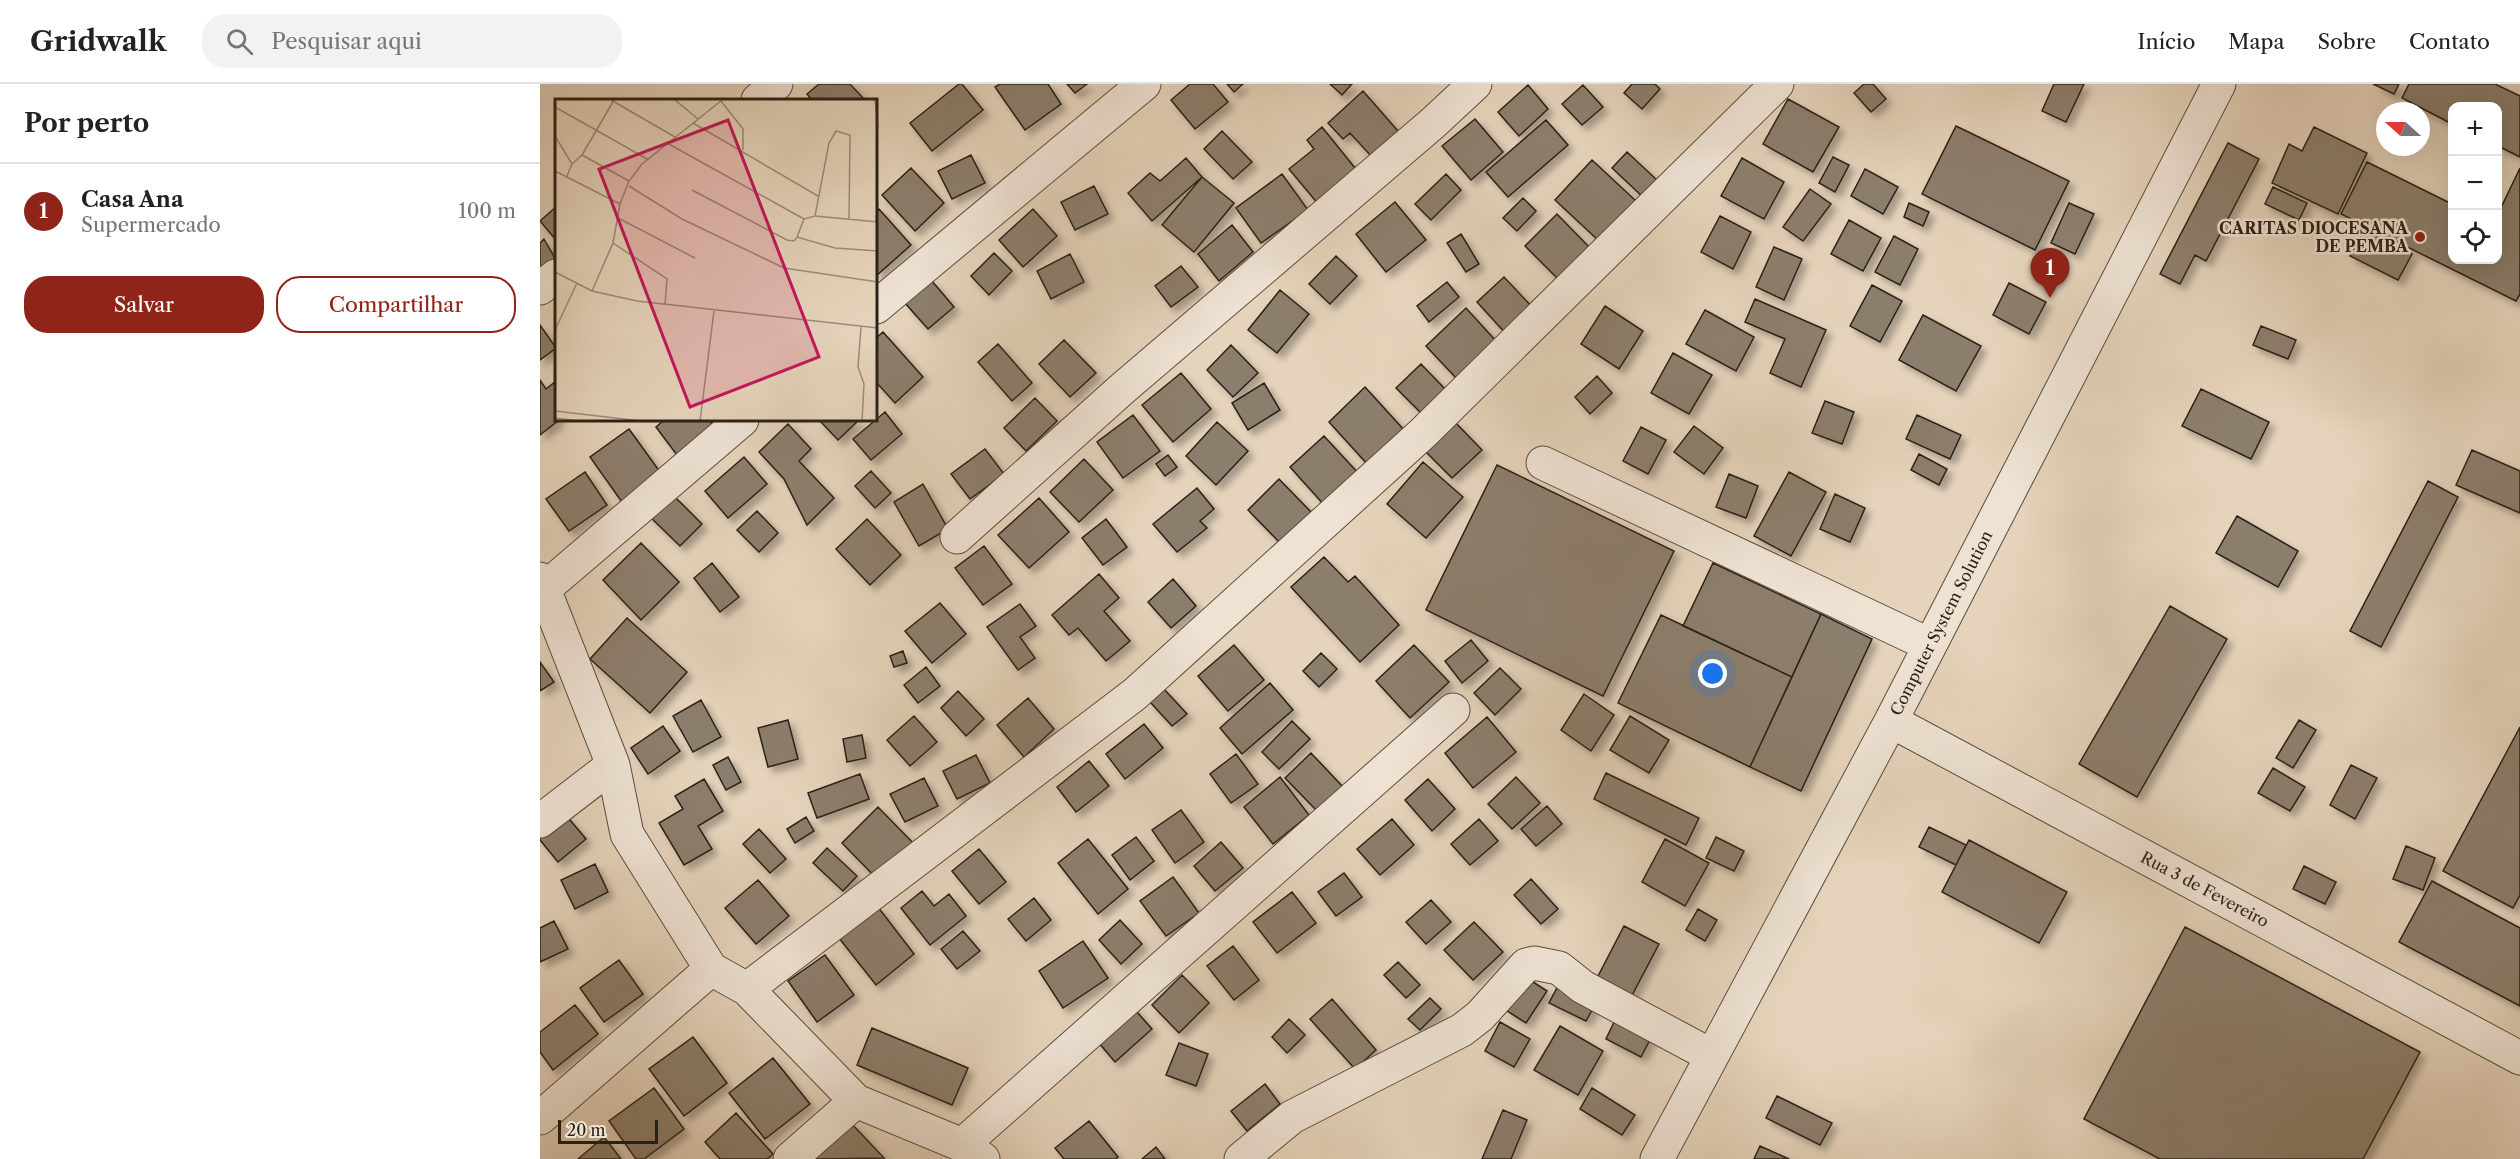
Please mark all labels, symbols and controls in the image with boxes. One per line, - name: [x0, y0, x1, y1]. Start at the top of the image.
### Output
- search box: [202, 14, 622, 68]
- text: Gridwalk: [30, 24, 166, 58]
- icon: search: [223, 25, 256, 58]
- text: Pesquisar aqui: [271, 28, 422, 55]
- text: Início: [2138, 29, 2195, 54]
- text: Mapa: [2228, 29, 2285, 54]
- text: Sobre: [2318, 29, 2376, 54]
- text: Contato: [2409, 29, 2490, 54]
- inset map: [555, 99, 878, 422]
- north arrow: [2376, 102, 2430, 156]
- map controls: [2448, 102, 2502, 264]
- button: +: [2448, 102, 2502, 156]
- text: Por perto: [24, 107, 149, 139]
- button: −: [2448, 156, 2502, 210]
- text: Casa Ana: [81, 186, 184, 213]
- text: 1: [39, 199, 48, 223]
- text: 100 m: [458, 199, 516, 223]
- button: locate: [2448, 210, 2502, 264]
- text: Supermercado: [81, 213, 221, 237]
- place label: CARITAS DIOCESANA DE PEMBA: [2219, 218, 2409, 256]
- marker: CARITAS DIOCESANA DE PEMBA: [2413, 230, 2427, 244]
- pin: 1: [2030, 248, 2070, 298]
- button: Salvar: [24, 276, 264, 333]
- button: Compartilhar: [276, 276, 516, 333]
- street label: Computer System Solution: [1886, 527, 1996, 719]
- your location: [1698, 659, 1727, 688]
- street label: Rua 3 de Fevereiro: [2137, 847, 2273, 931]
- scale bar: [558, 1117, 658, 1144]
- text: 20 m: [567, 1120, 606, 1140]

